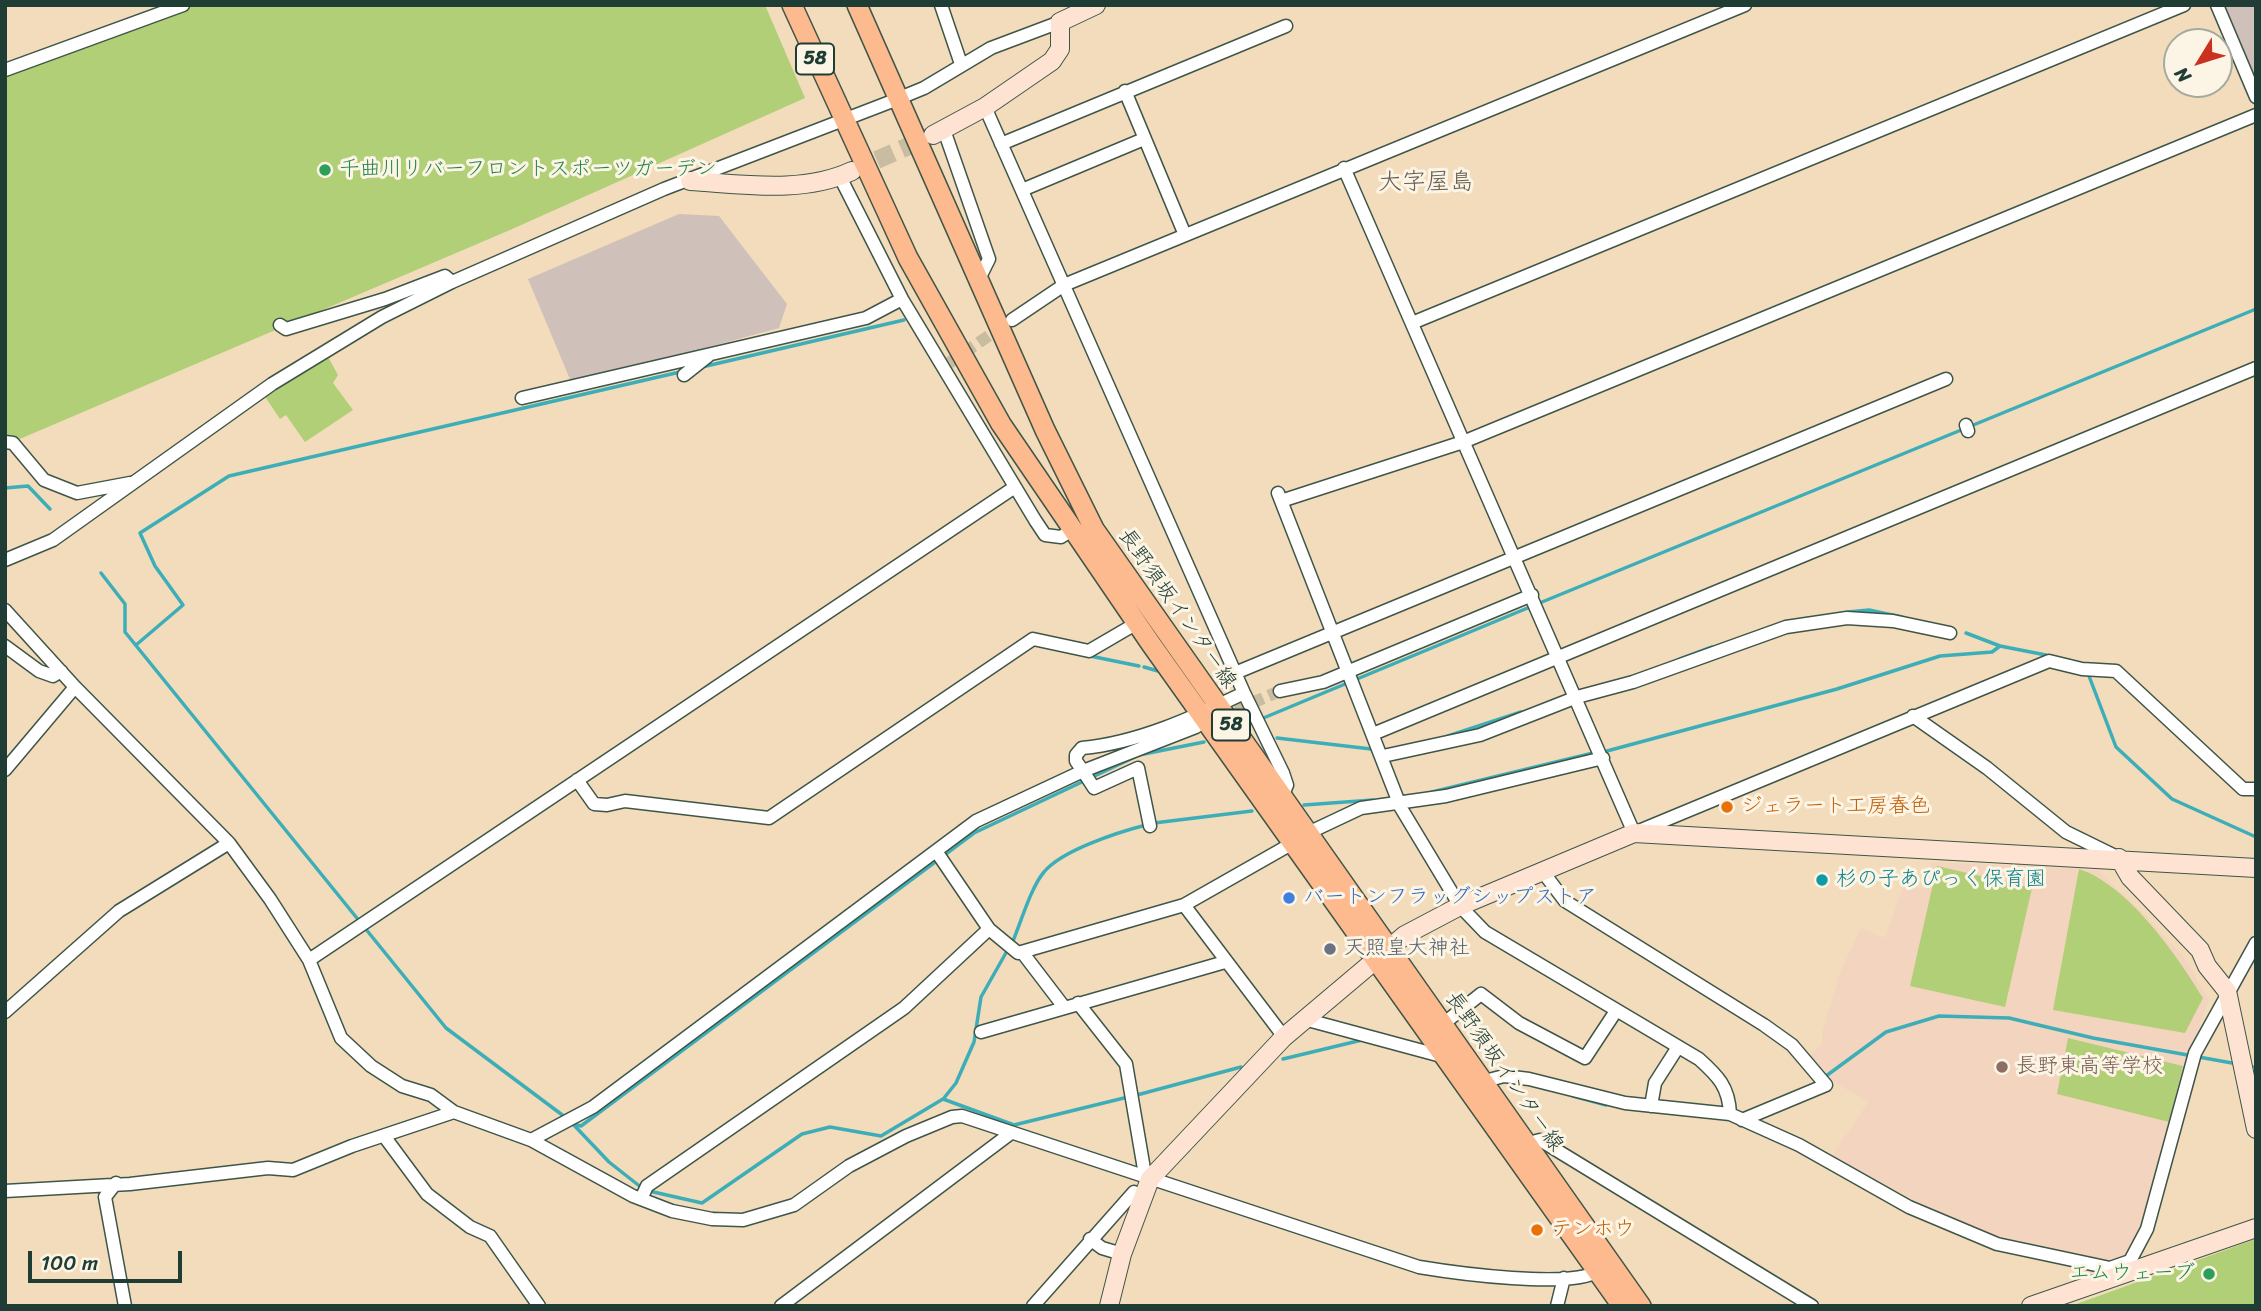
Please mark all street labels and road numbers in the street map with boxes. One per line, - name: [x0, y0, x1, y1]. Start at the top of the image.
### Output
- road number: 58: [796, 44, 834, 74]
- street label: 長野須坂インター線: [1112, 524, 1242, 694]
- road number: 58: [1212, 710, 1250, 740]
- street label: 長野須坂インター線: [1439, 987, 1569, 1157]

